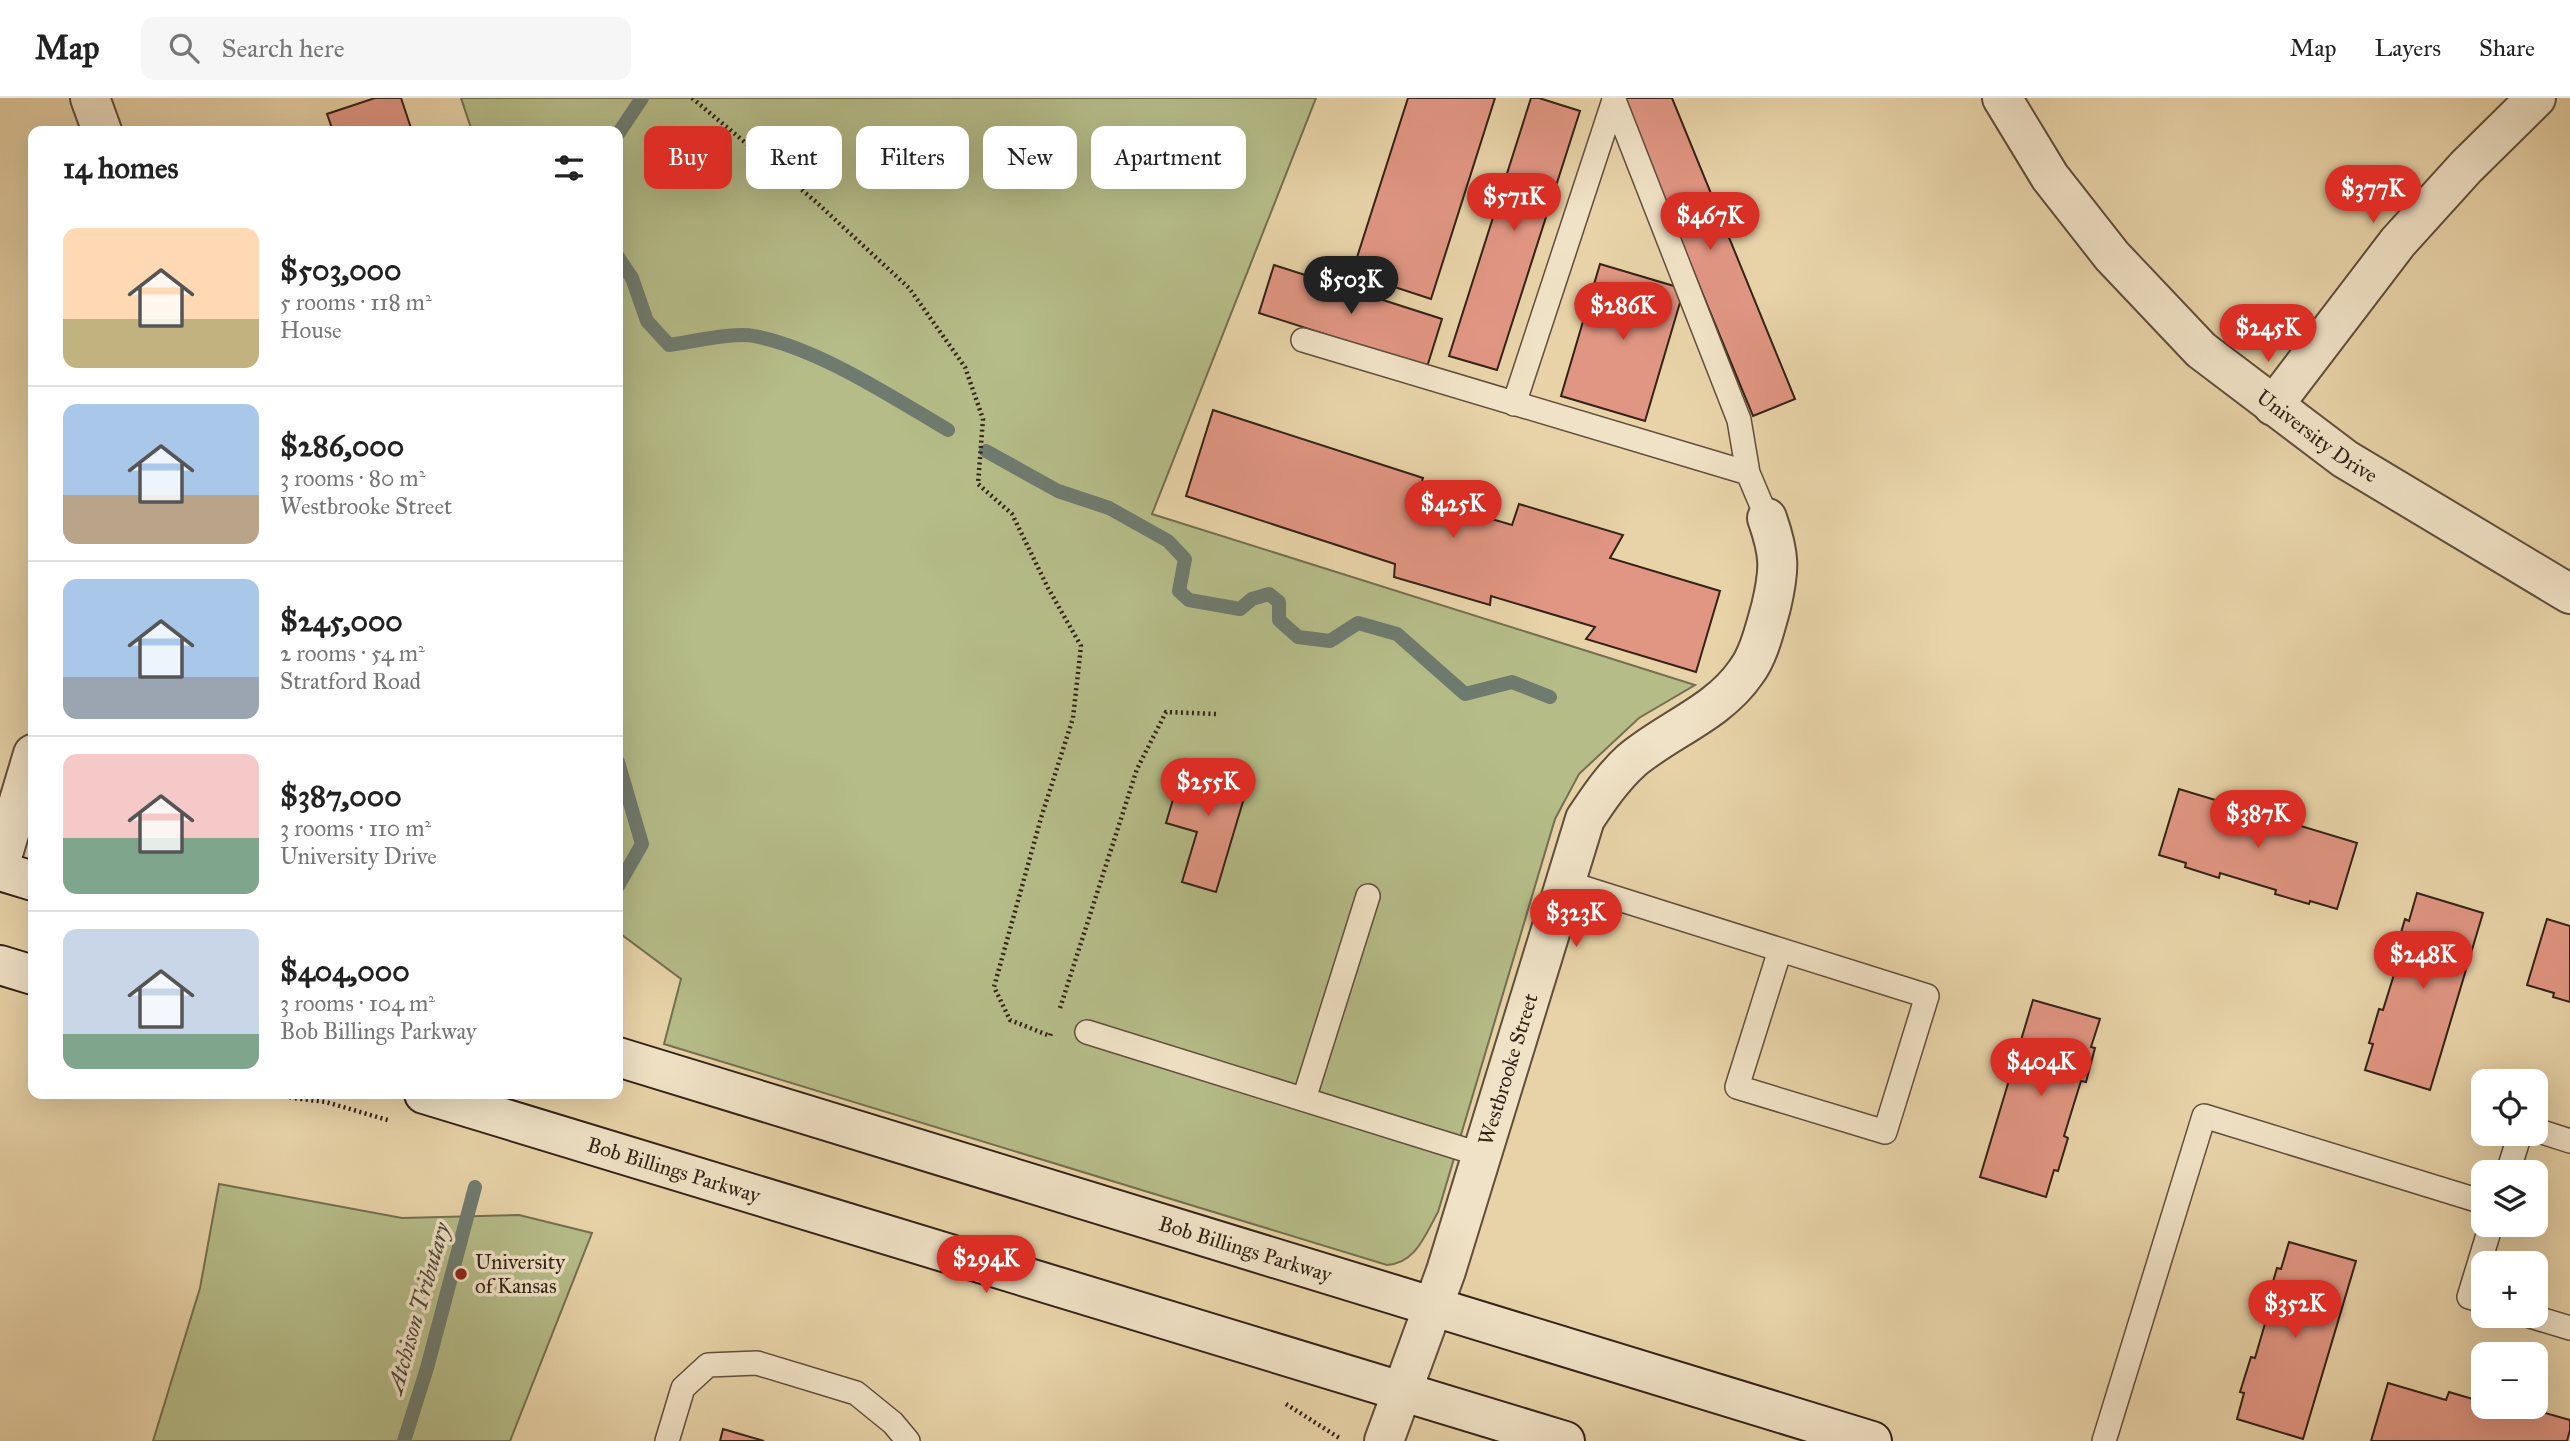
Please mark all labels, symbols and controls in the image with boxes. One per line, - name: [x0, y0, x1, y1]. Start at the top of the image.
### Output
- search box: [141, 17, 631, 80]
- text: Map: [35, 28, 99, 68]
- icon: search: [165, 29, 203, 67]
- text: Search here: [221, 32, 345, 64]
- text: Map: [2290, 33, 2337, 63]
- text: Layers: [2375, 33, 2441, 63]
- text: Share: [2479, 33, 2535, 63]
- chip: Buy: [644, 126, 732, 189]
- chip: Rent: [746, 126, 842, 189]
- chip: Filters: [856, 126, 969, 189]
- chip: New: [983, 126, 1077, 189]
- chip: Apartment: [1091, 126, 1246, 189]
- icon: filters: [550, 149, 588, 187]
- text: 14 homes: [63, 150, 178, 186]
- pin: $377K: [2324, 166, 2422, 225]
- pin: $571K: [1465, 174, 1563, 233]
- text: $377K: [2341, 174, 2405, 202]
- text: $571K: [1483, 182, 1545, 210]
- pin: $467K: [1661, 192, 1759, 252]
- text: $467K: [1676, 201, 1744, 229]
- text: $503,000: [280, 252, 402, 288]
- icon: home: [119, 256, 203, 340]
- pin: $503K: [1302, 256, 1400, 316]
- text: $503K: [1319, 265, 1383, 293]
- pin: $286K: [1574, 282, 1672, 342]
- text: 5 rooms · 118 m²: [280, 288, 432, 316]
- text: $286K: [1590, 291, 1656, 319]
- pin: $245K: [2219, 304, 2317, 364]
- text: $245K: [2236, 313, 2300, 341]
- text: House: [280, 316, 342, 344]
- street label: University Drive: [2251, 384, 2383, 489]
- text: $286,000: [280, 428, 404, 464]
- icon: home: [119, 432, 203, 516]
- text: 3 rooms · 80 m²: [280, 464, 425, 492]
- pin: $425K: [1404, 480, 1502, 540]
- text: $425K: [1421, 489, 1485, 517]
- text: Westbrooke Street: [280, 492, 452, 520]
- text: $245,000: [280, 603, 403, 639]
- icon: home: [119, 607, 203, 691]
- text: 2 rooms · 54 m²: [280, 639, 425, 667]
- text: Stratford Road: [280, 667, 421, 695]
- pin: $255K: [1159, 758, 1257, 818]
- text: $255K: [1177, 767, 1239, 795]
- text: $387,000: [280, 778, 402, 814]
- icon: home: [119, 782, 203, 866]
- pin: $387K: [2209, 790, 2307, 850]
- text: $387K: [2226, 799, 2290, 827]
- text: 3 rooms · 110 m²: [280, 814, 431, 842]
- text: University Drive: [280, 842, 437, 870]
- pin: $323K: [1527, 890, 1625, 949]
- text: $323K: [1546, 898, 1606, 926]
- pin: $248K: [2374, 932, 2472, 991]
- text: $248K: [2390, 940, 2456, 968]
- text: $404,000: [280, 953, 410, 989]
- icon: home: [119, 957, 203, 1041]
- text: 3 rooms · 104 m²: [280, 989, 435, 1017]
- street label: Westbrooke Street: [1472, 990, 1544, 1148]
- text: Bob Billings Parkway: [280, 1017, 477, 1045]
- pin: $404K: [1992, 1038, 2090, 1098]
- text: $404K: [2006, 1047, 2076, 1075]
- map controls: [2471, 1069, 2548, 1419]
- button: locate: [2471, 1069, 2548, 1146]
- street label: Bob Billings Parkway: [584, 1131, 765, 1209]
- button: layers: [2471, 1160, 2548, 1237]
- street label: Bob Billings Parkway: [1156, 1210, 1336, 1288]
- water label: Atchison Tributary: [380, 1218, 456, 1399]
- pin: $294K: [937, 1236, 1035, 1295]
- text: $294K: [953, 1244, 1019, 1272]
- place label: University of Kansas: [475, 1249, 566, 1299]
- button: +: [2471, 1251, 2548, 1328]
- marker: University of Kansas: [453, 1266, 469, 1282]
- pin: $352K: [2246, 1280, 2344, 1340]
- text: $352K: [2264, 1289, 2326, 1317]
- button: −: [2471, 1342, 2548, 1419]

